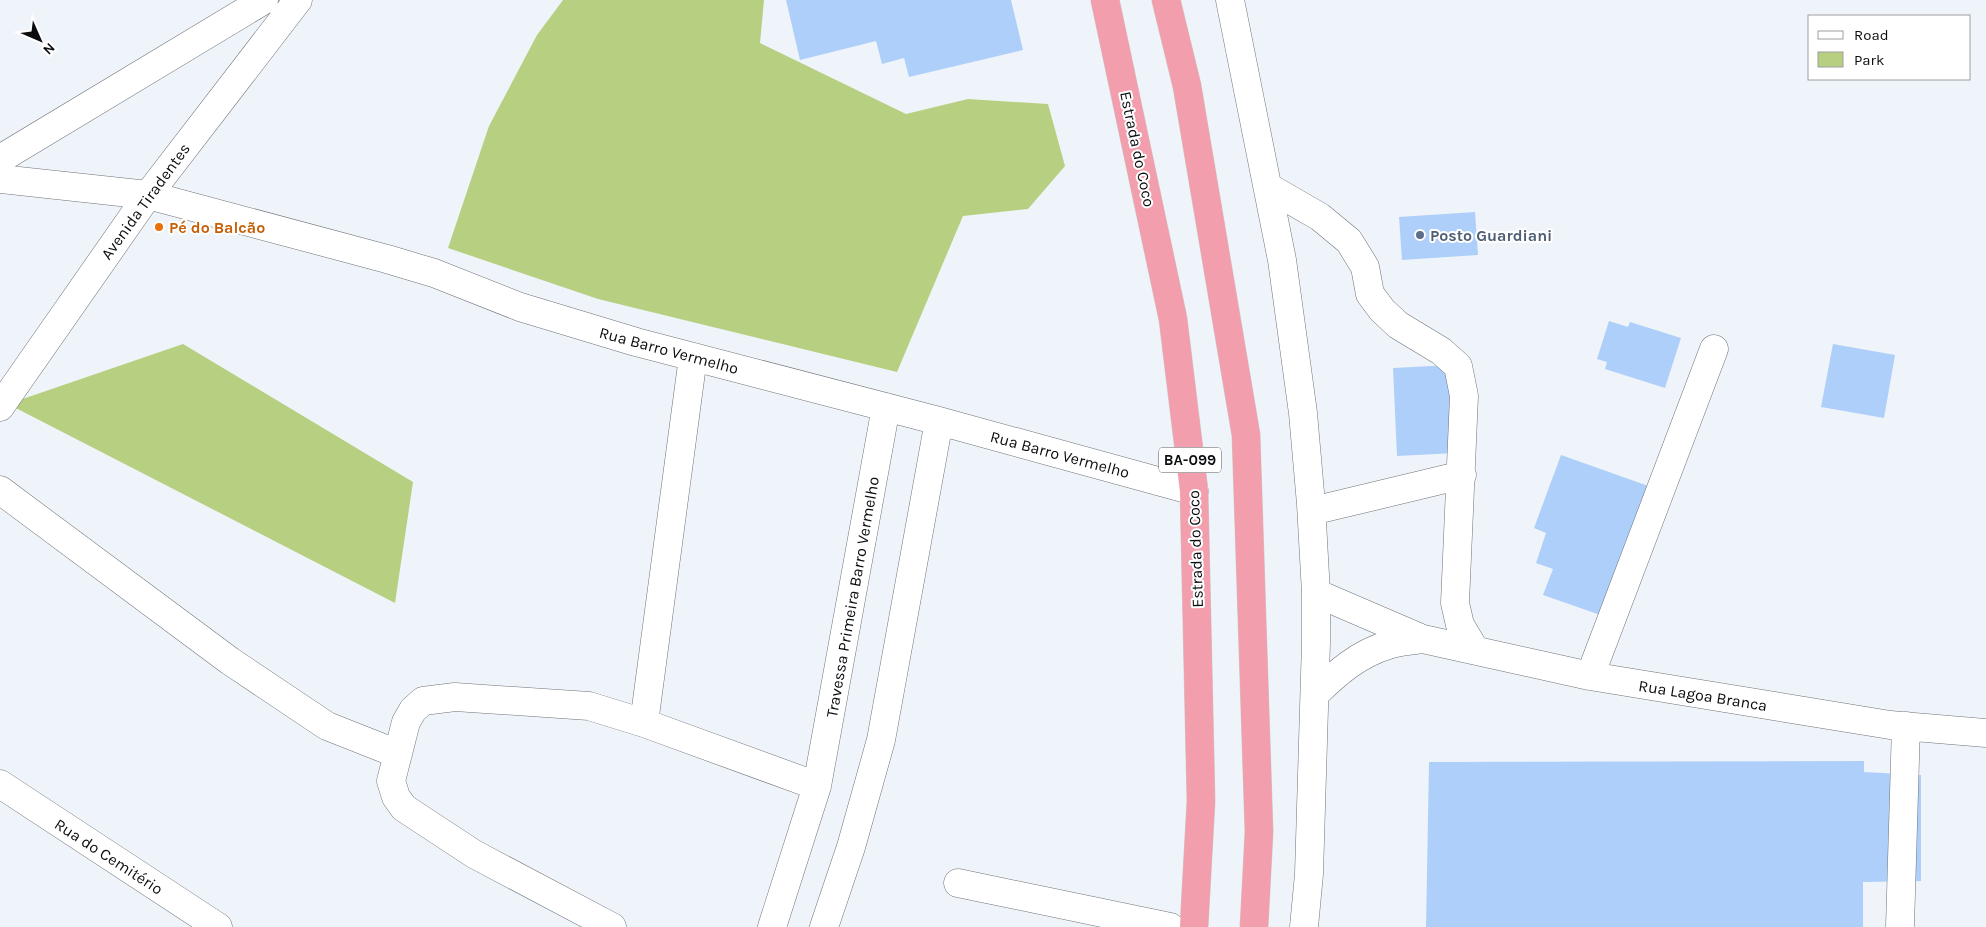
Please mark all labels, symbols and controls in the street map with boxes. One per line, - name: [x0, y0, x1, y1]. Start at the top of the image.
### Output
- north arrow: [15, 15, 65, 65]
- legend: [1808, 15, 1971, 80]
- text: Road: [1854, 26, 1889, 44]
- text: N: [39, 39, 58, 58]
- text: Park: [1854, 51, 1884, 69]
- street label: Estrada do Coco: [1116, 90, 1159, 209]
- street label: Avenida Tiradentes: [97, 139, 194, 263]
- place label: Pé do Balcão: [169, 218, 265, 237]
- marker: Pé do Balcão: [153, 221, 165, 233]
- place label: Posto Guardiani: [1430, 226, 1552, 245]
- marker: Posto Guardiani: [1414, 229, 1426, 241]
- street label: Rua Barro Vermelho: [597, 323, 741, 378]
- street label: Rua Barro Vermelho: [988, 427, 1132, 482]
- road number: BA-099: [1159, 448, 1221, 472]
- street label: Travessa Primeira Barro Vermelho: [822, 475, 883, 719]
- street label: Estrada do Coco: [1184, 490, 1207, 608]
- street label: Rua Lagoa Branca: [1637, 676, 1769, 715]
- street label: Rua do Cemitério: [51, 814, 166, 899]

